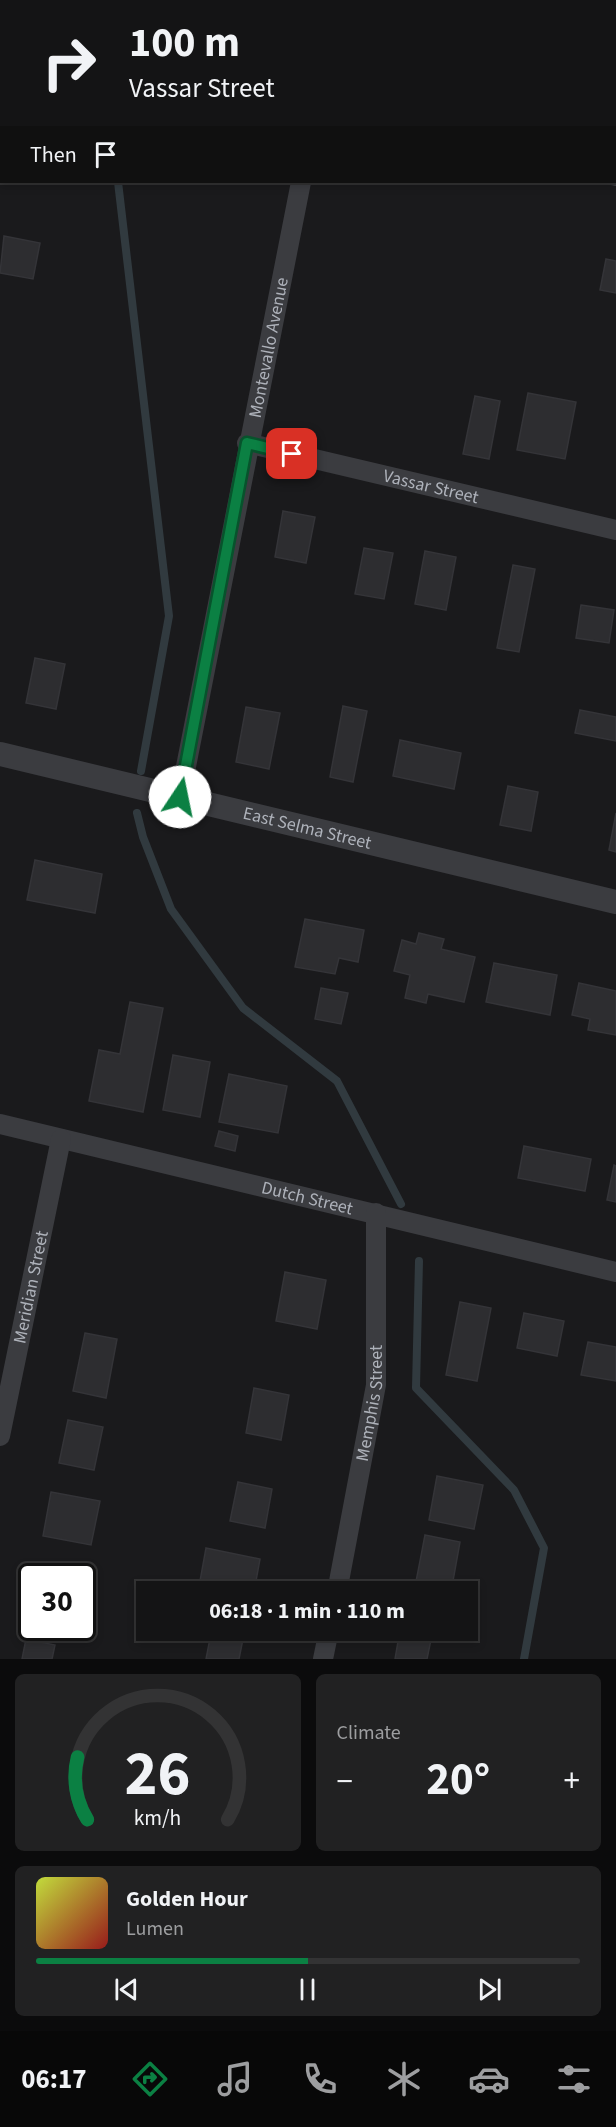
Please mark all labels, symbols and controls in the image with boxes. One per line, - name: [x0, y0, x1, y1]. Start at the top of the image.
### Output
- text: 100 m: [129, 13, 240, 73]
- icon: right: [30, 24, 108, 102]
- text: Vassar Street: [129, 69, 275, 108]
- icon: arrive: [89, 138, 122, 171]
- text: Then: [30, 139, 77, 171]
- street label: Montevallo Avenue: [243, 275, 295, 420]
- pin: [266, 428, 317, 479]
- icon: arrive: [275, 437, 308, 470]
- street label: Vassar Street: [381, 464, 481, 510]
- position arrow: [148, 765, 212, 829]
- street label: East Selma Street: [240, 801, 374, 856]
- street label: Dutch Street: [259, 1175, 356, 1221]
- street label: Meridian Street: [7, 1228, 55, 1346]
- street label: Memphis Street: [350, 1345, 390, 1463]
- speed limit sign: 30: [18, 1563, 96, 1641]
- text: 06:18 · 1 min · 110 m: [209, 1595, 405, 1627]
- text: Climate: [337, 1719, 401, 1747]
- text: 26: [125, 1730, 191, 1819]
- text: 20°: [426, 1748, 490, 1812]
- text: −: [337, 1758, 353, 1805]
- text: +: [564, 1758, 580, 1805]
- text: km/h: [134, 1803, 182, 1834]
- text: Golden Hour: [126, 1883, 248, 1915]
- text: Lumen: [126, 1915, 184, 1943]
- icon: previous: [110, 1973, 143, 2006]
- icon: pause: [291, 1973, 324, 2006]
- icon: next: [473, 1973, 506, 2006]
- icon: directions: [129, 2058, 171, 2100]
- icon: music: [214, 2058, 256, 2100]
- icon: phone: [299, 2058, 341, 2100]
- icon: climate: [383, 2058, 425, 2100]
- icon: car: [468, 2058, 510, 2100]
- icon: filters: [553, 2058, 595, 2100]
- text: 06:17: [21, 2060, 86, 2099]

